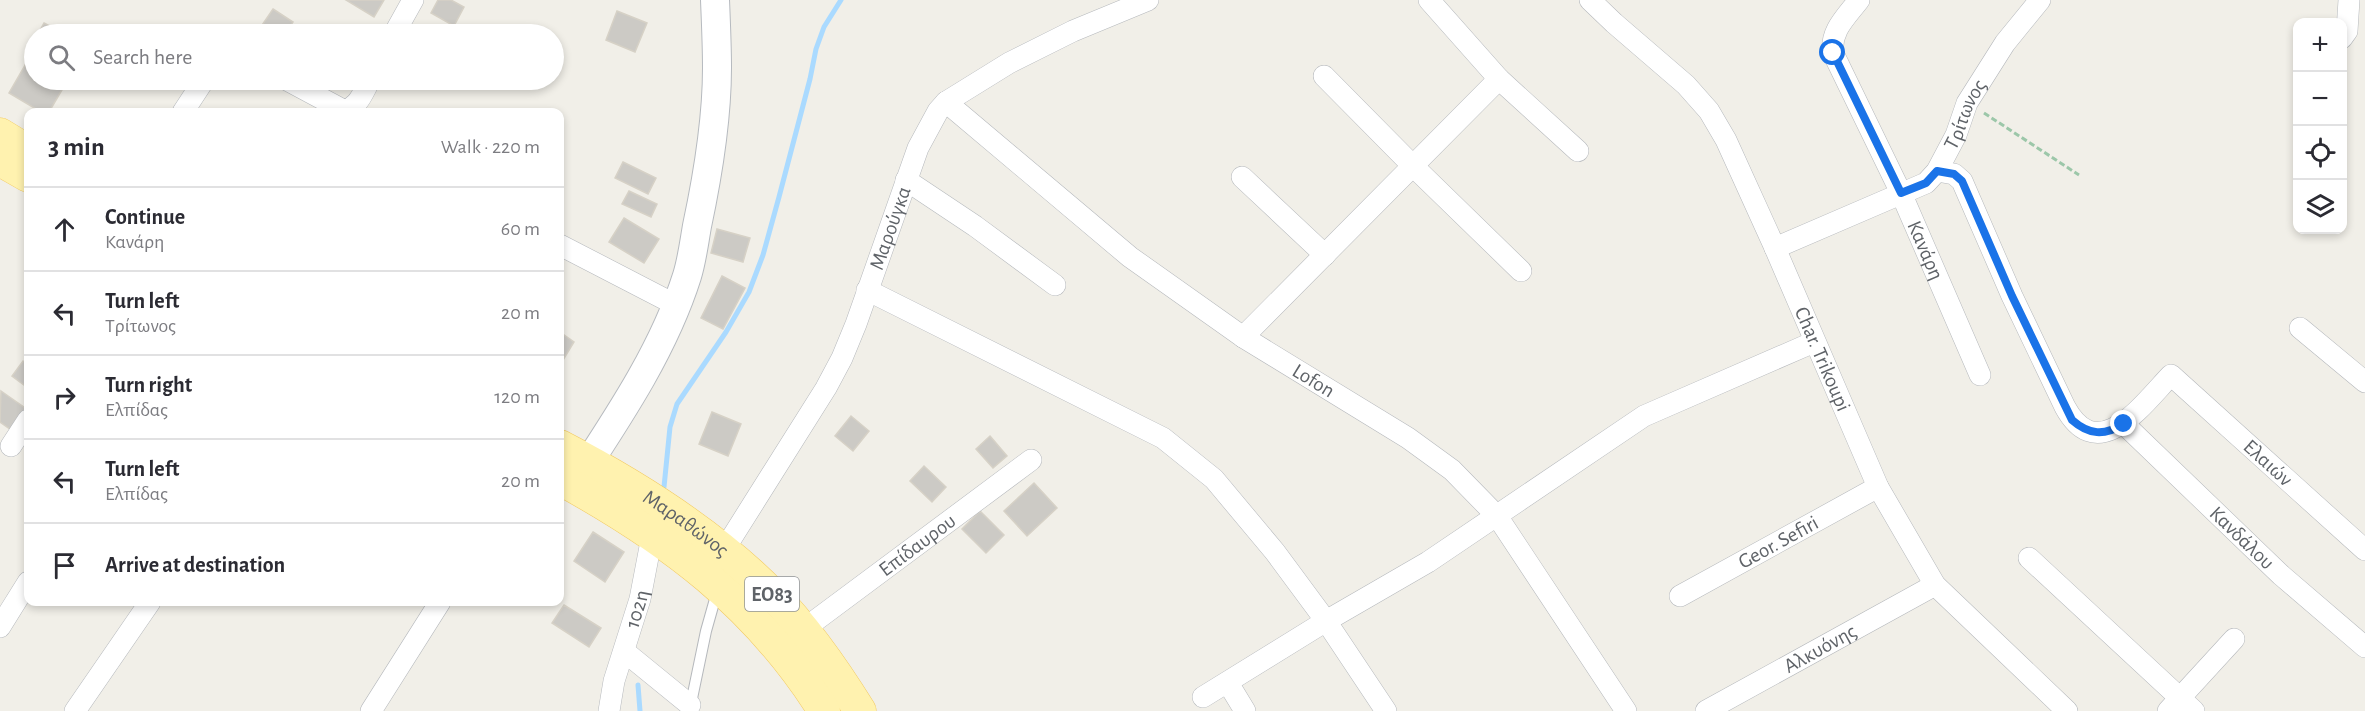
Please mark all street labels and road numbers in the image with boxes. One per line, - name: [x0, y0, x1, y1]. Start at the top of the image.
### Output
- street label: Τρίτωνος: [1940, 76, 1990, 153]
- street label: Μαρούγκα: [866, 184, 915, 273]
- street label: Κανάρη: [1903, 218, 1947, 283]
- street label: Char. Trikoupi: [1791, 304, 1854, 415]
- street label: Lofon: [1289, 360, 1338, 402]
- street label: Ελαιών: [2239, 436, 2297, 490]
- street label: Μαραθώνος: [639, 486, 733, 561]
- street label: Κανδάλου: [2205, 502, 2278, 574]
- street label: Επίδαυρου: [875, 510, 960, 580]
- street label: Geor. Sefiri: [1735, 512, 1822, 573]
- road number: ΕΟ83: [745, 577, 799, 611]
- street label: 102η: [621, 588, 652, 631]
- street label: Αλκυόνης: [1780, 621, 1860, 677]

